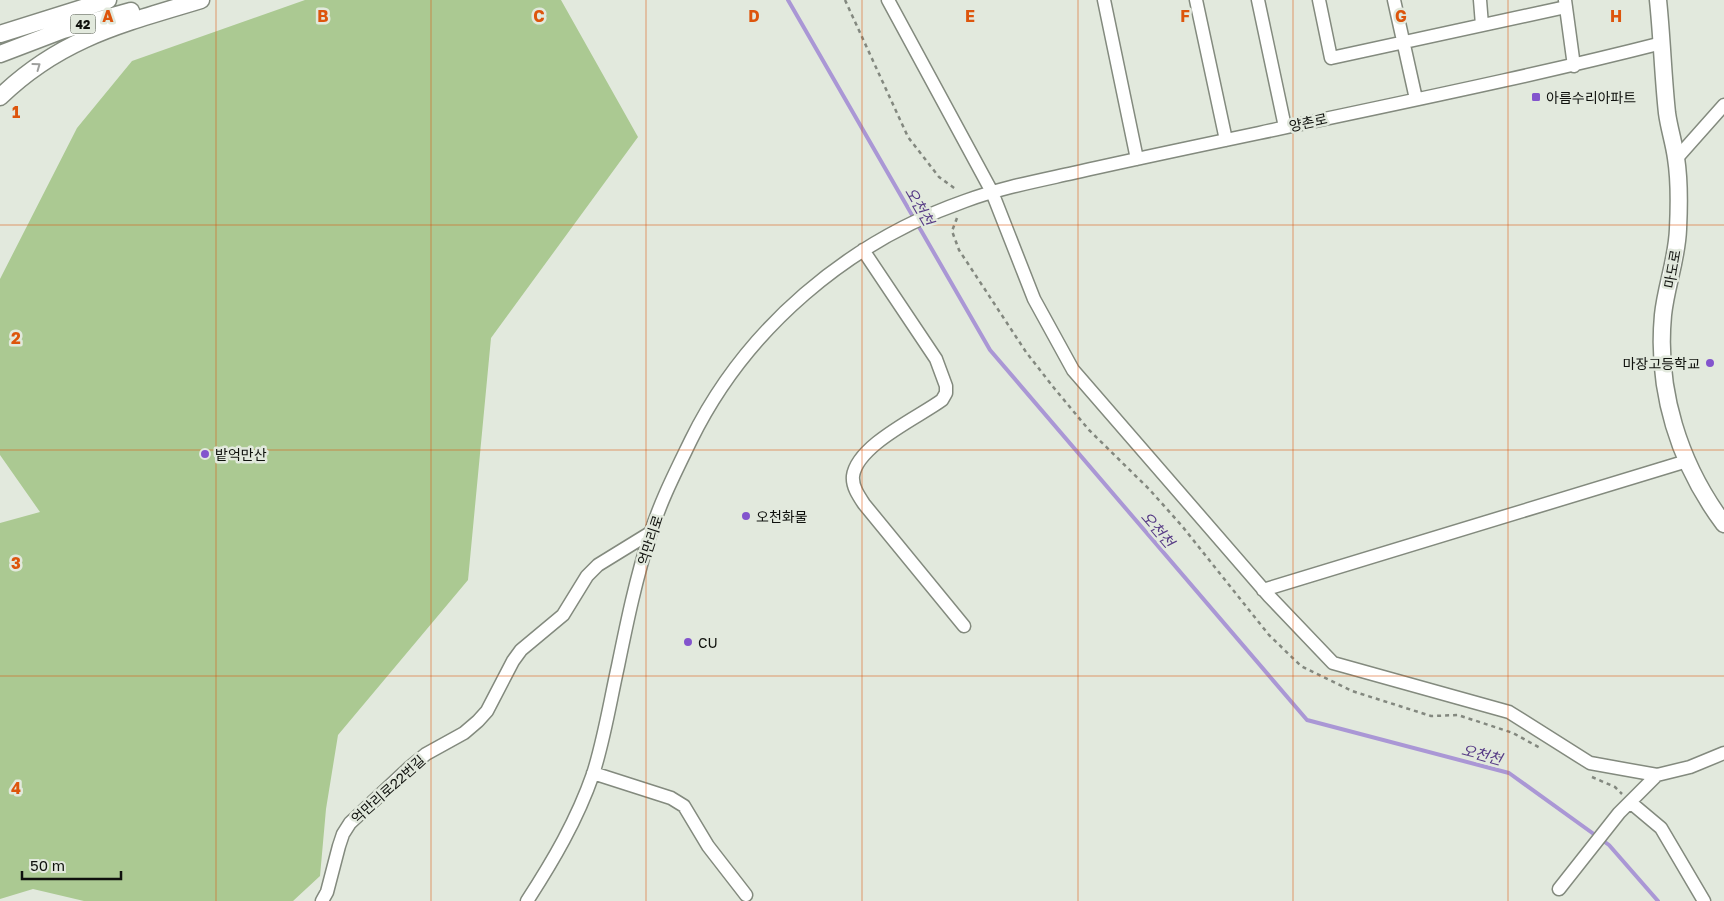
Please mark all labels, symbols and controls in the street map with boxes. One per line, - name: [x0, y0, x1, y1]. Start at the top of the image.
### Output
- text: A: [102, 6, 114, 26]
- text: B: [317, 6, 329, 26]
- text: C: [533, 6, 545, 26]
- text: D: [748, 6, 760, 26]
- text: E: [965, 6, 975, 26]
- text: F: [1180, 6, 1190, 26]
- text: G: [1395, 6, 1407, 26]
- text: H: [1610, 6, 1622, 26]
- road number: 42: [70, 14, 96, 34]
- one-way arrow: [31, 63, 41, 72]
- place label: 아름수리아파트: [1546, 89, 1636, 106]
- marker: 아름수리아파트: [1530, 91, 1542, 103]
- text: 1: [12, 102, 20, 122]
- street label: 양촌로: [1287, 110, 1329, 134]
- water label: 오천천: [902, 184, 939, 230]
- street label: 마도로: [1660, 248, 1684, 290]
- text: 2: [11, 328, 21, 348]
- place label: 마장고등학교: [1623, 355, 1700, 372]
- marker: 마장고등학교: [1704, 357, 1716, 369]
- place label: 밭억만산: [215, 446, 267, 463]
- marker: 밭억만산: [199, 448, 211, 460]
- water label: 오천천: [1138, 507, 1180, 552]
- place label: 오천화물: [756, 508, 808, 525]
- marker: 오천화물: [740, 510, 752, 522]
- street label: 억만리로: [634, 513, 666, 567]
- text: 3: [11, 553, 21, 573]
- place label: CU: [698, 634, 718, 651]
- marker: CU: [682, 636, 694, 648]
- water label: 오천천: [1460, 740, 1506, 769]
- street label: 억만리로22번길: [348, 751, 428, 827]
- text: 4: [11, 778, 21, 798]
- scale bar: [22, 848, 121, 880]
- text: 50 m: [30, 856, 65, 874]

